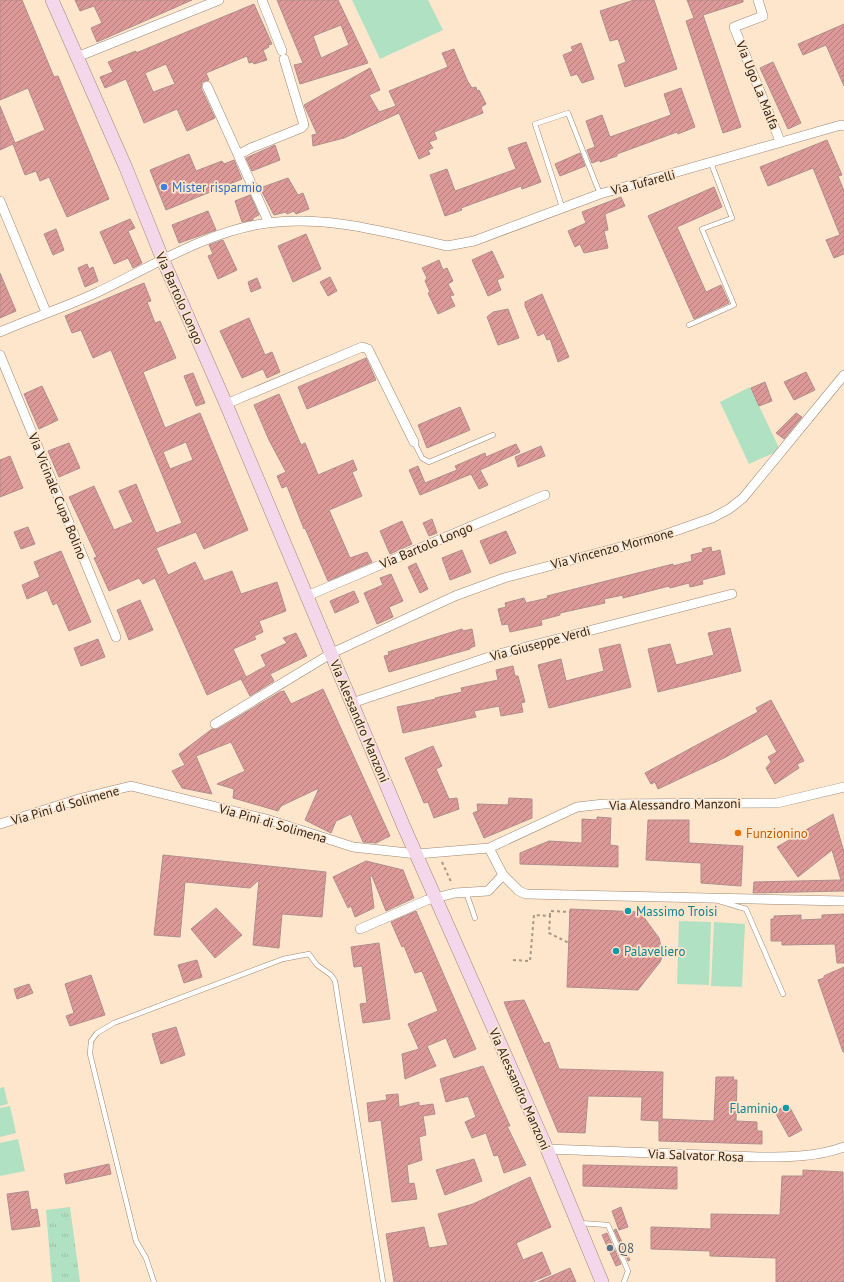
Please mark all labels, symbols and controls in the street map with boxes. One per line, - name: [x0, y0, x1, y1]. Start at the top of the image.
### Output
- street label: Via Ugo La Malfa: [732, 37, 783, 132]
- street label: Via Tufarelli: [608, 166, 677, 199]
- place label: Mister risparmio: [172, 179, 262, 196]
- marker: Mister risparmio: [159, 182, 169, 192]
- street label: Via Bartolo Longo: [151, 249, 207, 347]
- street label: Via Vicinale Cupa Bolino: [24, 429, 91, 562]
- street label: Via Bartolo Longo: [376, 518, 475, 573]
- street label: Via Vincenzo Mormone: [548, 524, 675, 573]
- street label: Via Giuseppe Verdi: [487, 622, 592, 665]
- street label: Via Alessandro Manzoni: [326, 656, 393, 785]
- street label: Via Pini di Solimene: [8, 782, 121, 829]
- street label: Via Alessandro Manzoni: [608, 795, 741, 814]
- street label: Via Pini di Solimena: [216, 800, 329, 847]
- place label: Funzionino: [746, 825, 808, 842]
- marker: Funzionino: [733, 828, 743, 838]
- place label: Massimo Troisi: [636, 903, 717, 920]
- marker: Massimo Troisi: [623, 906, 633, 916]
- place label: Palaveliero: [624, 943, 686, 960]
- marker: Palaveliero: [611, 946, 621, 956]
- street label: Via Alessandro Manzoni: [485, 1025, 554, 1153]
- place label: Flaminio: [729, 1100, 778, 1117]
- marker: Flaminio: [781, 1103, 791, 1113]
- street label: Via Salvator Rosa: [647, 1145, 744, 1166]
- place label: Q8: [618, 1240, 634, 1257]
- marker: Q8: [605, 1243, 615, 1253]

